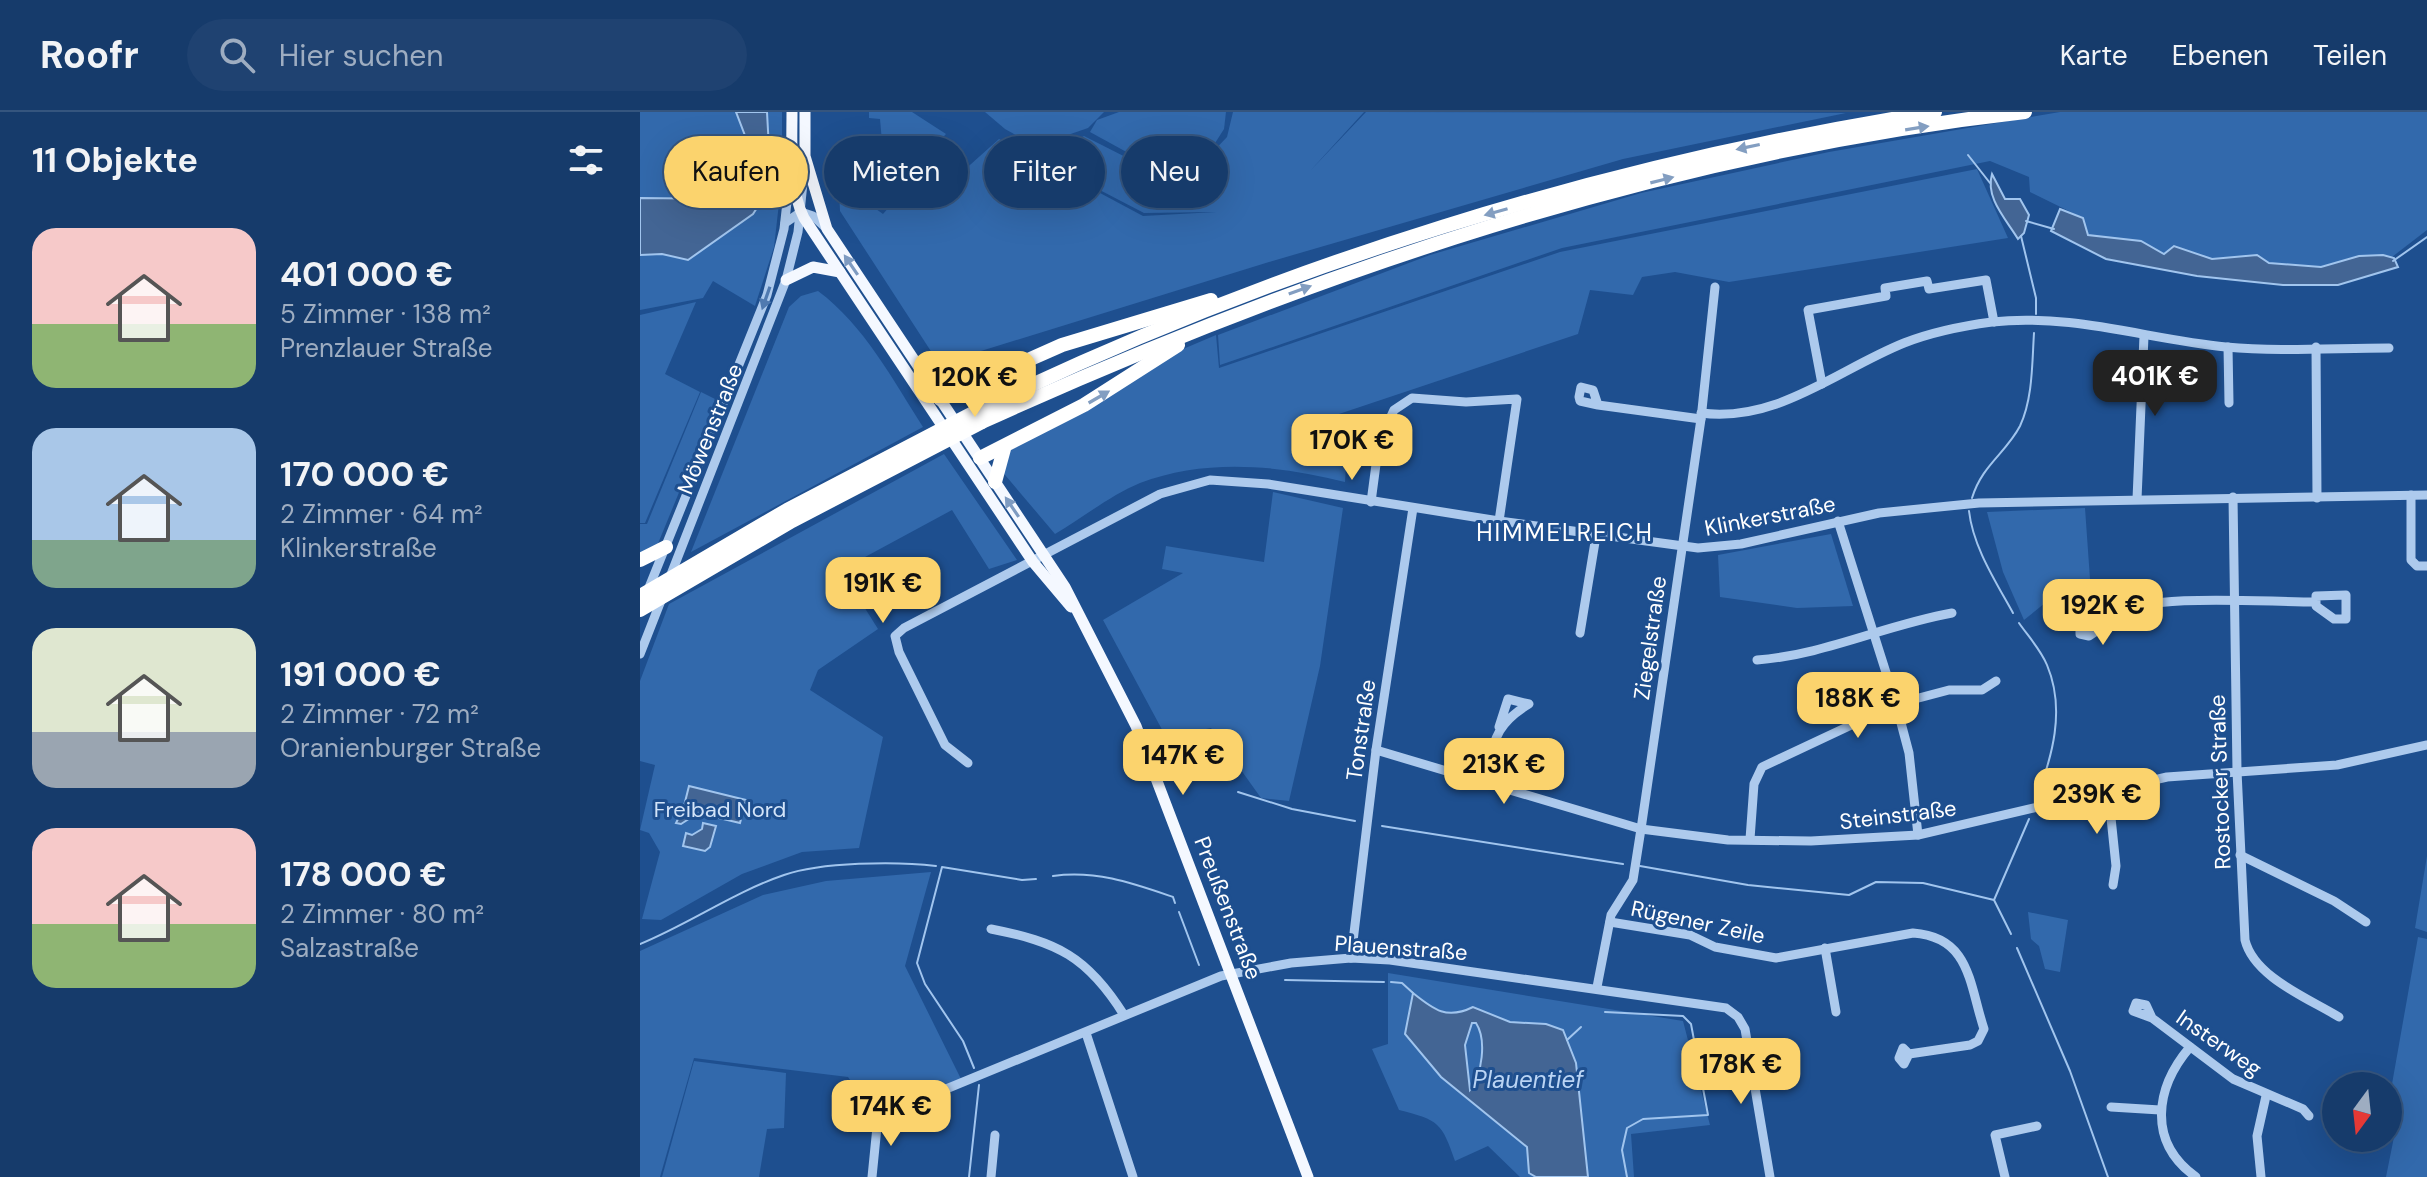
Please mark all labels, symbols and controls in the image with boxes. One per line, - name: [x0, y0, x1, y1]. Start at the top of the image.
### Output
- search box: [187, 19, 747, 91]
- text: Roofr: [40, 30, 139, 80]
- icon: search: [215, 33, 259, 77]
- text: Hier suchen: [279, 36, 444, 75]
- text: Karte: [2060, 37, 2128, 74]
- text: Ebenen: [2172, 37, 2269, 74]
- text: Teilen: [2313, 37, 2387, 74]
- one-way arrow: [1904, 122, 1929, 134]
- chip: Kaufen: [664, 136, 808, 208]
- chip: Mieten: [824, 136, 968, 208]
- chip: Filter: [984, 136, 1105, 208]
- chip: Neu: [1121, 136, 1228, 208]
- text: 11 Objekte: [32, 138, 198, 183]
- icon: filters: [564, 138, 608, 182]
- one-way arrow: [1735, 141, 1760, 154]
- one-way arrow: [1650, 174, 1675, 186]
- one-way arrow: [1484, 206, 1508, 219]
- text: 401 000 €: [280, 252, 453, 297]
- one-way arrow: [843, 254, 858, 275]
- icon: home: [96, 260, 192, 356]
- one-way arrow: [1288, 283, 1312, 296]
- one-way arrow: [759, 286, 771, 310]
- text: 5 Zimmer · 138 m²: [280, 297, 491, 331]
- text: Prenzlauer Straße: [280, 331, 493, 365]
- pin: 401K €: [2090, 350, 2220, 418]
- pin: 120K €: [910, 351, 1040, 419]
- street label: Möwenstraße: [671, 359, 749, 499]
- text: 401K €: [2111, 359, 2199, 393]
- text: 120K €: [932, 360, 1018, 394]
- one-way arrow: [1088, 390, 1110, 404]
- pin: 170K €: [1287, 414, 1417, 482]
- text: 170K €: [1309, 423, 1395, 457]
- text: 170 000 €: [280, 452, 449, 497]
- icon: home: [96, 460, 192, 556]
- street label: Klinkerstraße: [1702, 489, 1838, 543]
- text: 2 Zimmer · 64 m²: [280, 497, 483, 531]
- one-way arrow: [1005, 497, 1020, 518]
- district label: HIMMELREICH: [1476, 517, 1654, 548]
- text: Klinkerstraße: [280, 531, 437, 565]
- pin: 191K €: [818, 557, 948, 625]
- text: 191K €: [844, 566, 922, 600]
- street label: Ziegelstraße: [1627, 574, 1673, 702]
- pin: 192K €: [2038, 579, 2168, 647]
- text: 192K €: [2061, 588, 2145, 622]
- text: 191 000 €: [280, 652, 441, 697]
- icon: home: [96, 660, 192, 756]
- pin: 188K €: [1793, 672, 1923, 740]
- street label: Tonstraße: [1340, 677, 1382, 783]
- text: 188K €: [1815, 681, 1901, 715]
- street label: Rostocker Straße: [2202, 694, 2238, 870]
- text: 2 Zimmer · 72 m²: [280, 697, 479, 731]
- pin: 147K €: [1118, 729, 1248, 797]
- text: Oranienburger Straße: [280, 731, 541, 765]
- text: 147K €: [1141, 738, 1225, 772]
- pin: 213K €: [1439, 738, 1569, 806]
- text: 213K €: [1462, 747, 1546, 781]
- pin: 239K €: [2032, 768, 2162, 836]
- text: 239K €: [2052, 777, 2142, 811]
- street label: Steinstraße: [1838, 793, 1958, 837]
- park label: Freibad Nord: [654, 795, 786, 824]
- street label: Preußenstraße: [1187, 832, 1269, 984]
- text: 178 000 €: [280, 852, 447, 897]
- icon: home: [96, 860, 192, 956]
- street label: Rügener Zeile: [1628, 894, 1768, 950]
- text: 2 Zimmer · 80 m²: [280, 897, 484, 931]
- street label: Plauenstraße: [1333, 929, 1469, 967]
- text: Salzastraße: [280, 931, 419, 965]
- street label: Insterweg: [2170, 1003, 2268, 1083]
- pin: 178K €: [1676, 1038, 1806, 1106]
- text: 178K €: [1699, 1047, 1783, 1081]
- water label: Plauentief: [1473, 1064, 1585, 1095]
- north arrow: [2322, 1072, 2402, 1152]
- map controls: [2322, 1072, 2402, 1152]
- pin: 174K €: [826, 1080, 956, 1148]
- text: 174K €: [850, 1089, 932, 1123]

